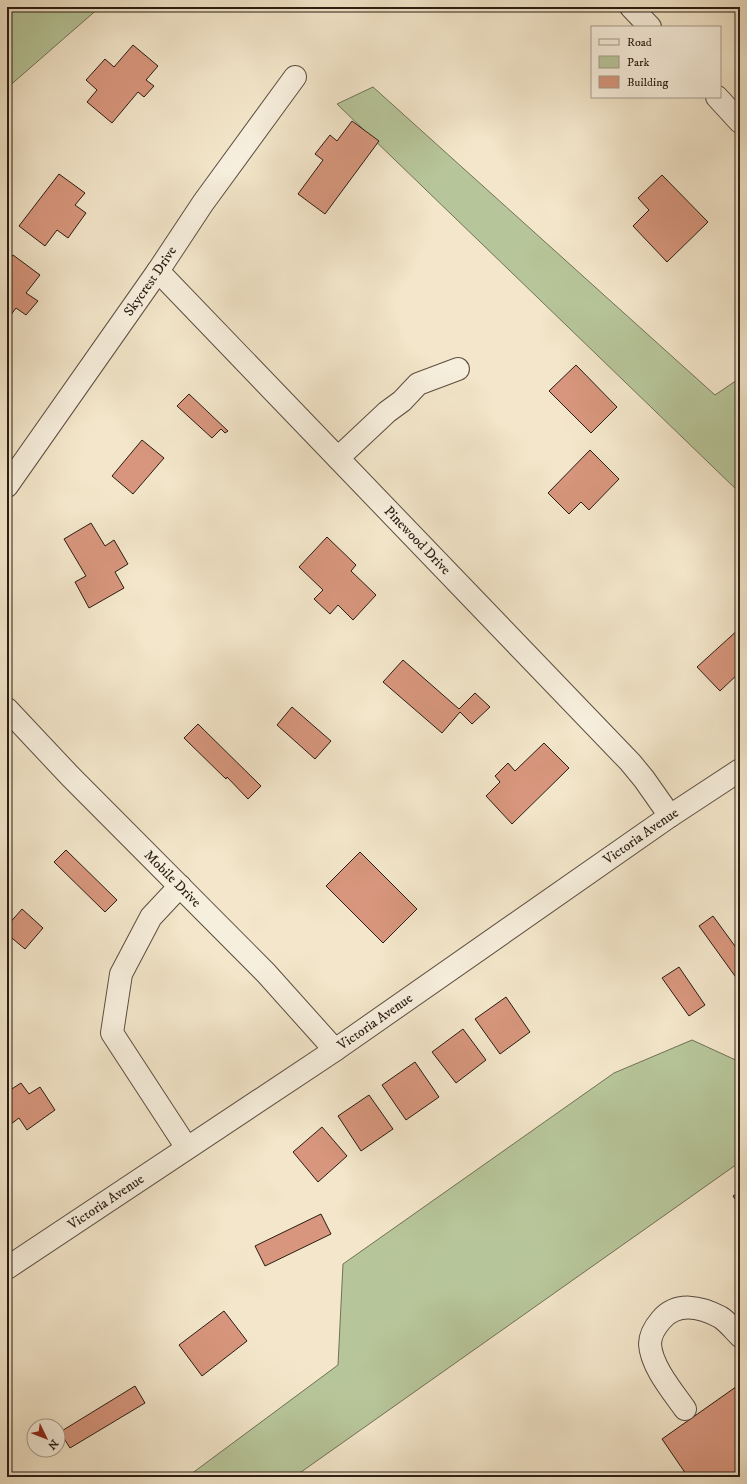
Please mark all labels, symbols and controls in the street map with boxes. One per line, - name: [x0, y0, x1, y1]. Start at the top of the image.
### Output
- legend: [591, 26, 721, 98]
- text: Road: [627, 35, 652, 50]
- text: Park: [627, 55, 649, 70]
- text: Building: [627, 75, 668, 90]
- street label: Skycrest Drive: [120, 243, 181, 320]
- street label: Pinewood Drive: [380, 502, 455, 579]
- street label: Victoria Avenue: [599, 804, 682, 869]
- street label: Mobile Drive: [140, 846, 205, 911]
- street label: Victoria Avenue: [333, 989, 417, 1055]
- street label: Victoria Avenue: [64, 1170, 148, 1234]
- north arrow: [26, 1418, 66, 1458]
- text: N: [44, 1436, 61, 1452]

